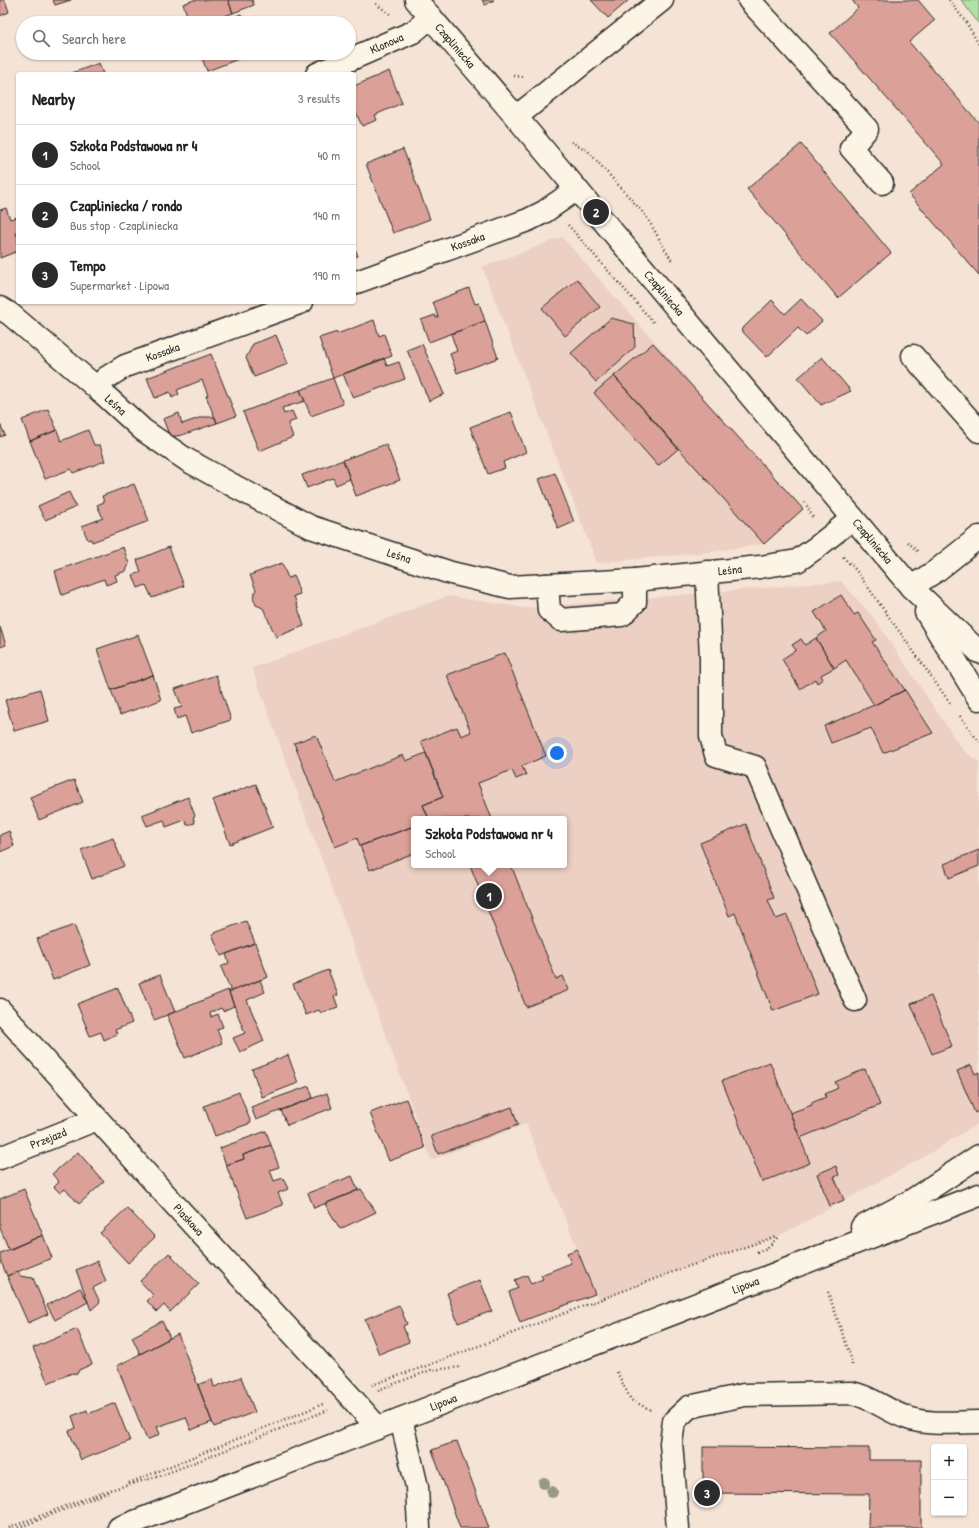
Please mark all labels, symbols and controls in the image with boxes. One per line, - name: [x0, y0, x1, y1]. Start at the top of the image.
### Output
- search box: [16, 16, 356, 60]
- street label: Czapliniecka: [431, 19, 480, 72]
- icon: search: [30, 27, 52, 49]
- text: Search here: [62, 28, 126, 49]
- street label: Klonowa: [367, 28, 406, 58]
- text: Nearby: [32, 87, 75, 110]
- text: 3 results: [298, 89, 340, 107]
- text: Szkoła Podstawowa nr 4: [70, 135, 197, 156]
- text: 1: [43, 146, 47, 164]
- text: 40 m: [317, 146, 340, 164]
- text: School: [70, 156, 100, 174]
- text: Czapliniecka / rondo: [70, 195, 182, 216]
- pin: 2: [583, 197, 609, 227]
- text: 2: [42, 206, 48, 224]
- text: 140 m: [313, 206, 340, 224]
- text: Bus stop · Czapliniecka: [70, 216, 178, 234]
- street label: Kossaka: [448, 227, 487, 255]
- text: Tempo: [70, 255, 106, 276]
- text: 3: [42, 266, 48, 284]
- text: 190 m: [313, 266, 340, 284]
- street label: Czapliniecka: [640, 266, 689, 319]
- text: Supermarket · Lipowa: [70, 276, 169, 294]
- street label: Kossaka: [143, 338, 182, 366]
- street label: Leśna: [101, 390, 131, 419]
- street label: Czapliniecka: [849, 514, 897, 568]
- street label: Leśna: [385, 544, 413, 567]
- street label: Leśna: [717, 560, 743, 579]
- your location: [547, 743, 567, 763]
- popup: [411, 816, 567, 868]
- text: Szkoła Podstawowa nr 4: [425, 823, 553, 844]
- text: School: [425, 844, 456, 862]
- pin: 1: [476, 881, 502, 911]
- street label: Przejazd: [27, 1123, 69, 1153]
- street label: Piaskowa: [170, 1200, 208, 1239]
- street label: Lipowa: [730, 1272, 762, 1298]
- street label: Lipowa: [427, 1389, 459, 1415]
- map controls: [931, 1444, 967, 1516]
- button: +: [931, 1444, 967, 1480]
- pin: 3: [694, 1478, 720, 1508]
- button: −: [931, 1480, 967, 1516]

